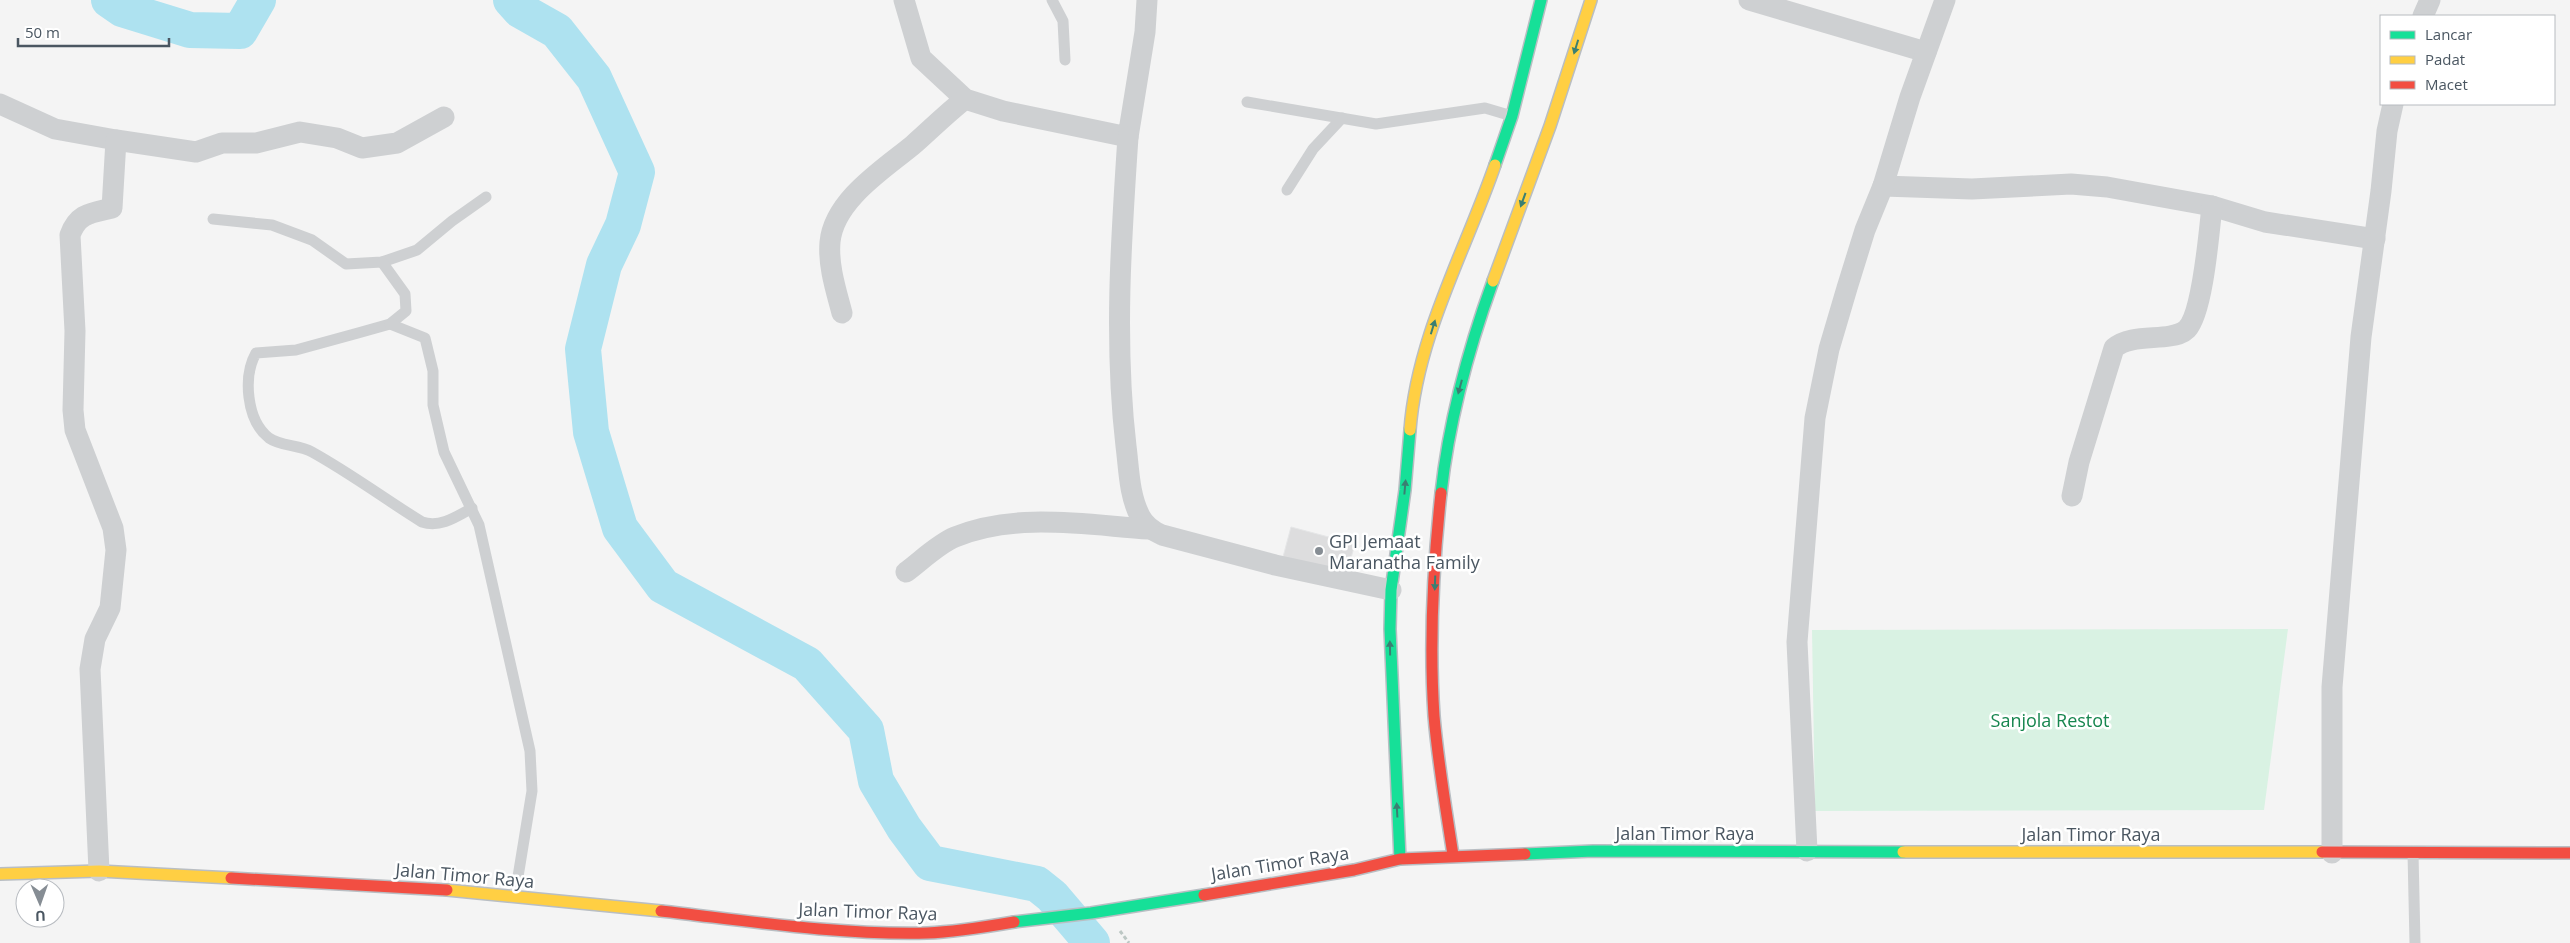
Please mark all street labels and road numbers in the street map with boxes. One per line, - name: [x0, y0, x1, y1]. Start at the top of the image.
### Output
- street label: Jalan Timor Raya: [1613, 821, 1755, 845]
- street label: Jalan Timor Raya: [2019, 822, 2161, 846]
- street label: Jalan Timor Raya: [1207, 840, 1351, 886]
- street label: Jalan Timor Raya: [393, 857, 535, 893]
- street label: Jalan Timor Raya: [796, 897, 938, 925]

